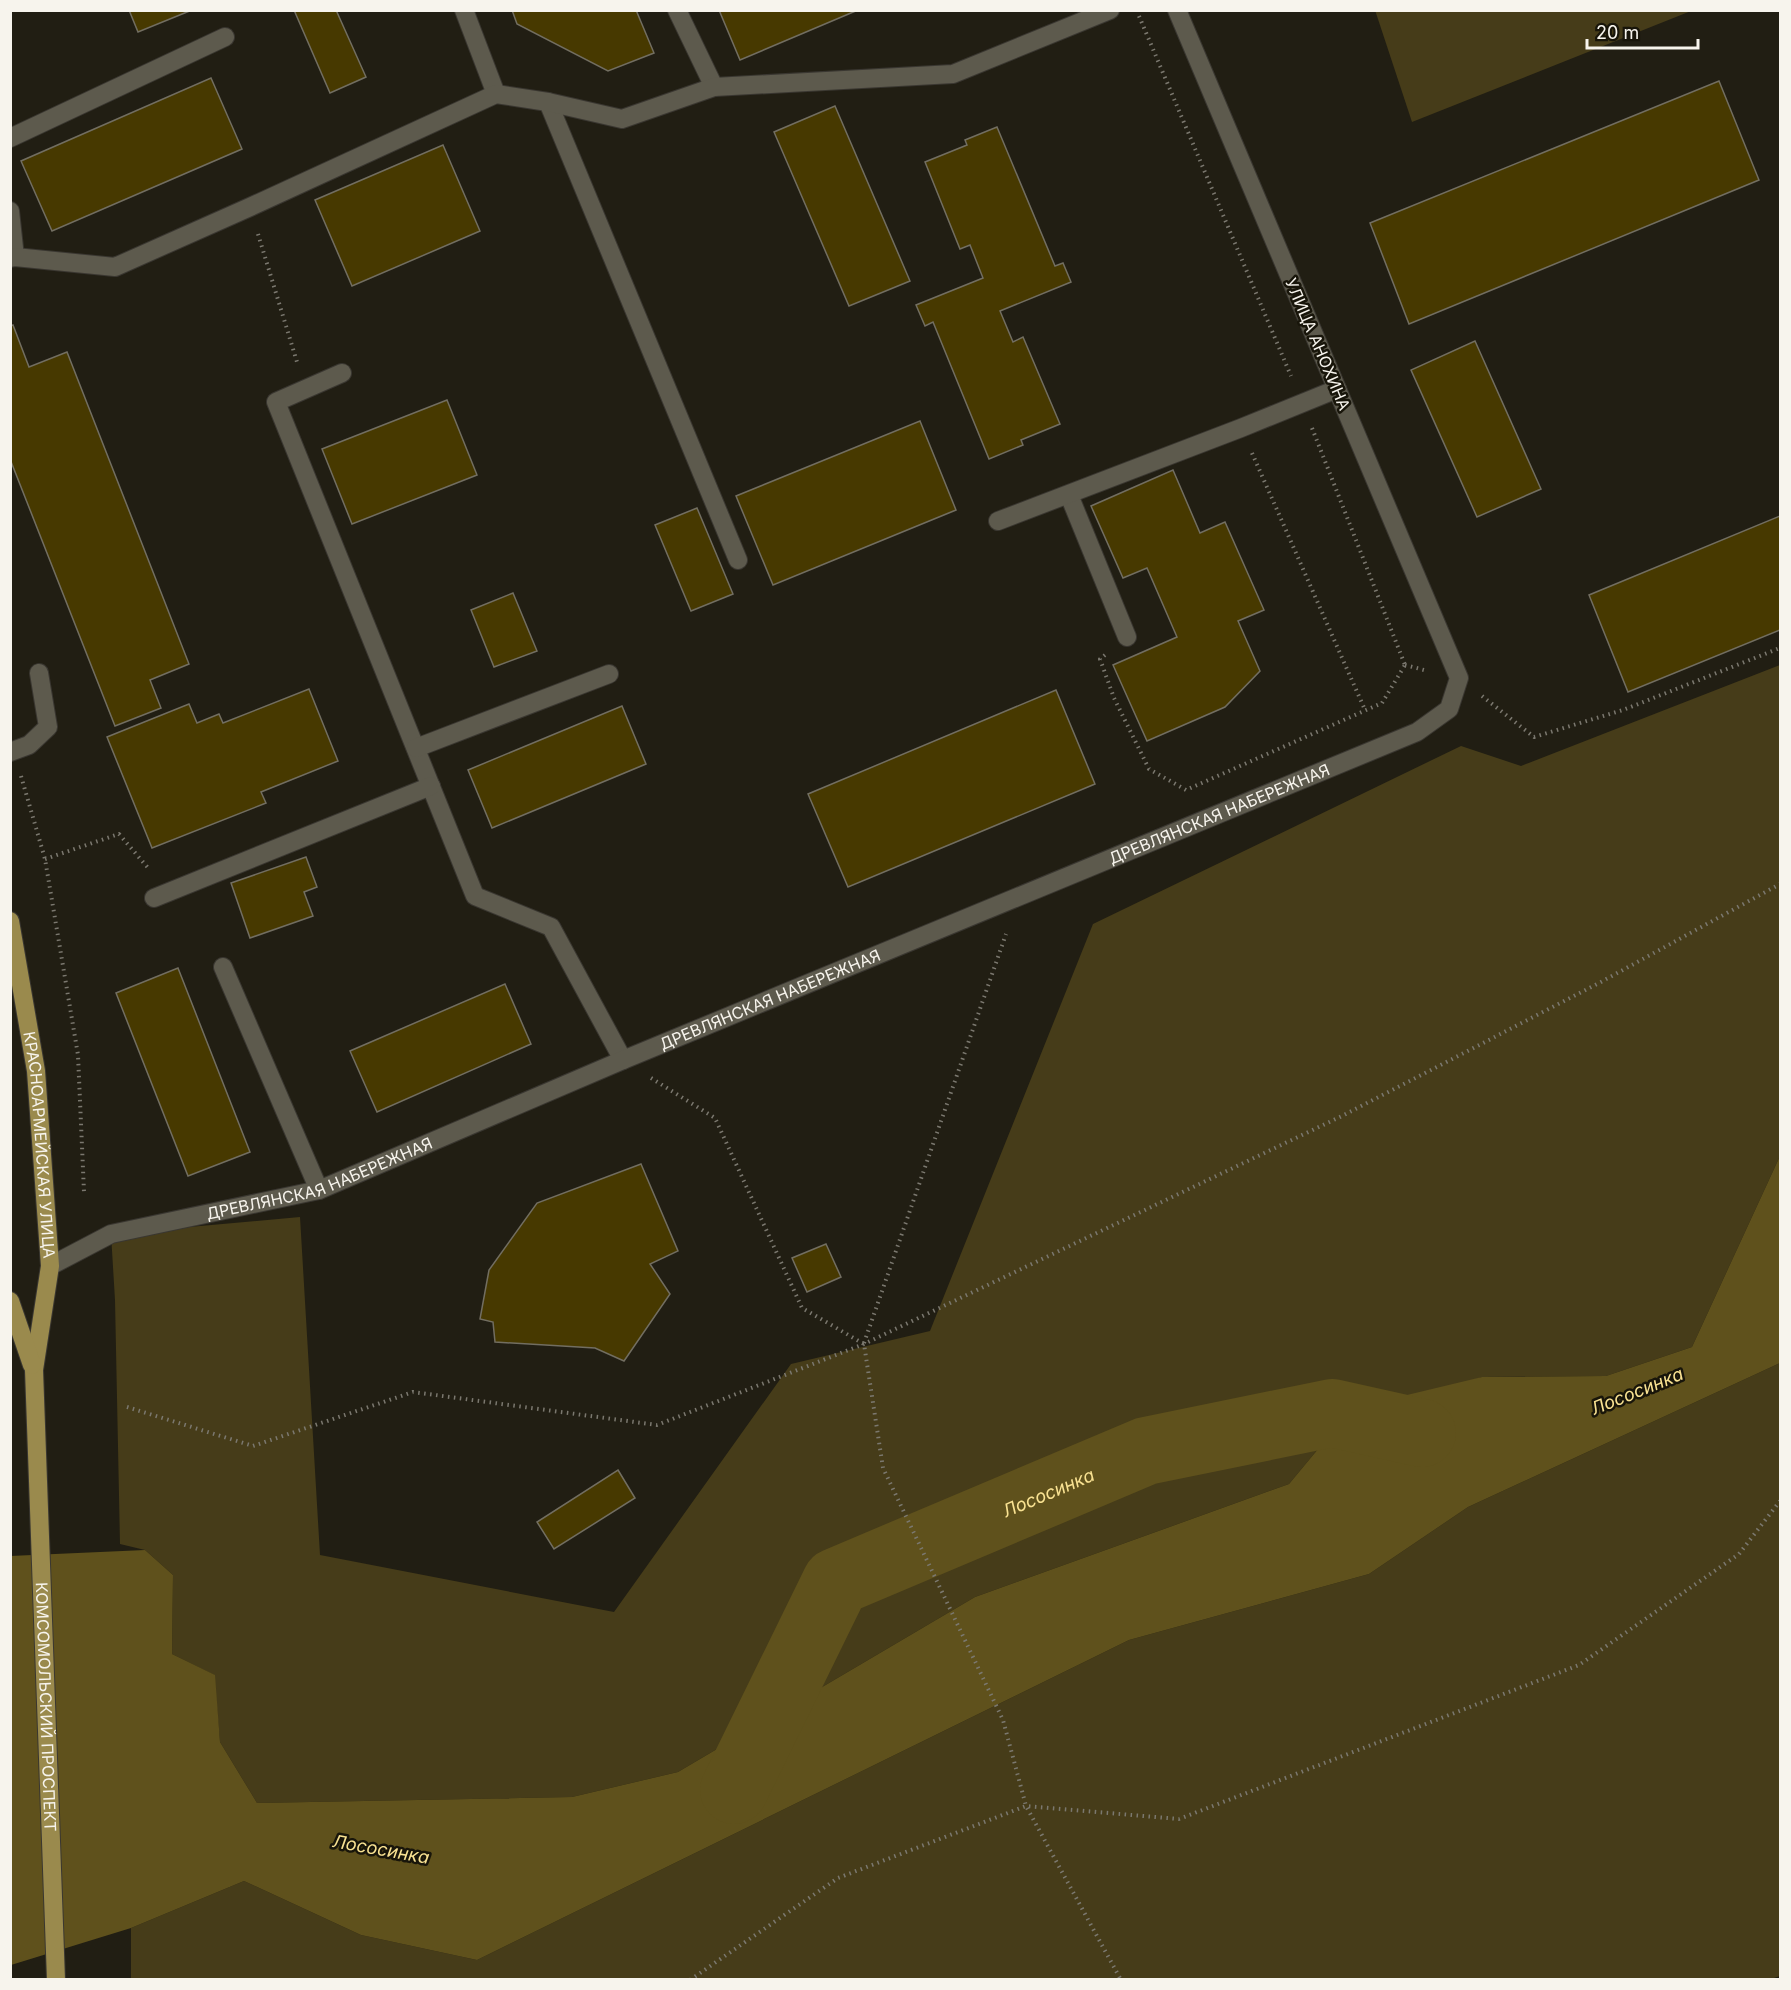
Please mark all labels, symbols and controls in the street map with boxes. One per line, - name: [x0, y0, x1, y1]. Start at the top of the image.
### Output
- scale bar: [1587, 12, 1698, 50]
- text: 20 m: [1596, 22, 1639, 43]
- street label: УЛИЦА АНОХИНА: [1281, 275, 1355, 413]
- street label: ДРЕВЛЯНСКАЯ НАБЕРЕЖНАЯ: [1106, 759, 1332, 868]
- street label: ДРЕВЛЯНСКАЯ НАБЕРЕЖНАЯ: [656, 945, 883, 1054]
- street label: КРАСНОАРМЕЙСКАЯ УЛИЦА: [19, 1030, 59, 1259]
- street label: ДРЕВЛЯНСКАЯ НАБЕРЕЖНАЯ: [204, 1133, 435, 1224]
- water label: Лососинка: [1588, 1363, 1686, 1419]
- water label: Лососинка: [999, 1464, 1097, 1521]
- street label: КОМСОМОЛЬСКИЙ ПРОСПЕКТ: [32, 1582, 61, 1832]
- water label: Лососинка: [331, 1830, 431, 1868]

